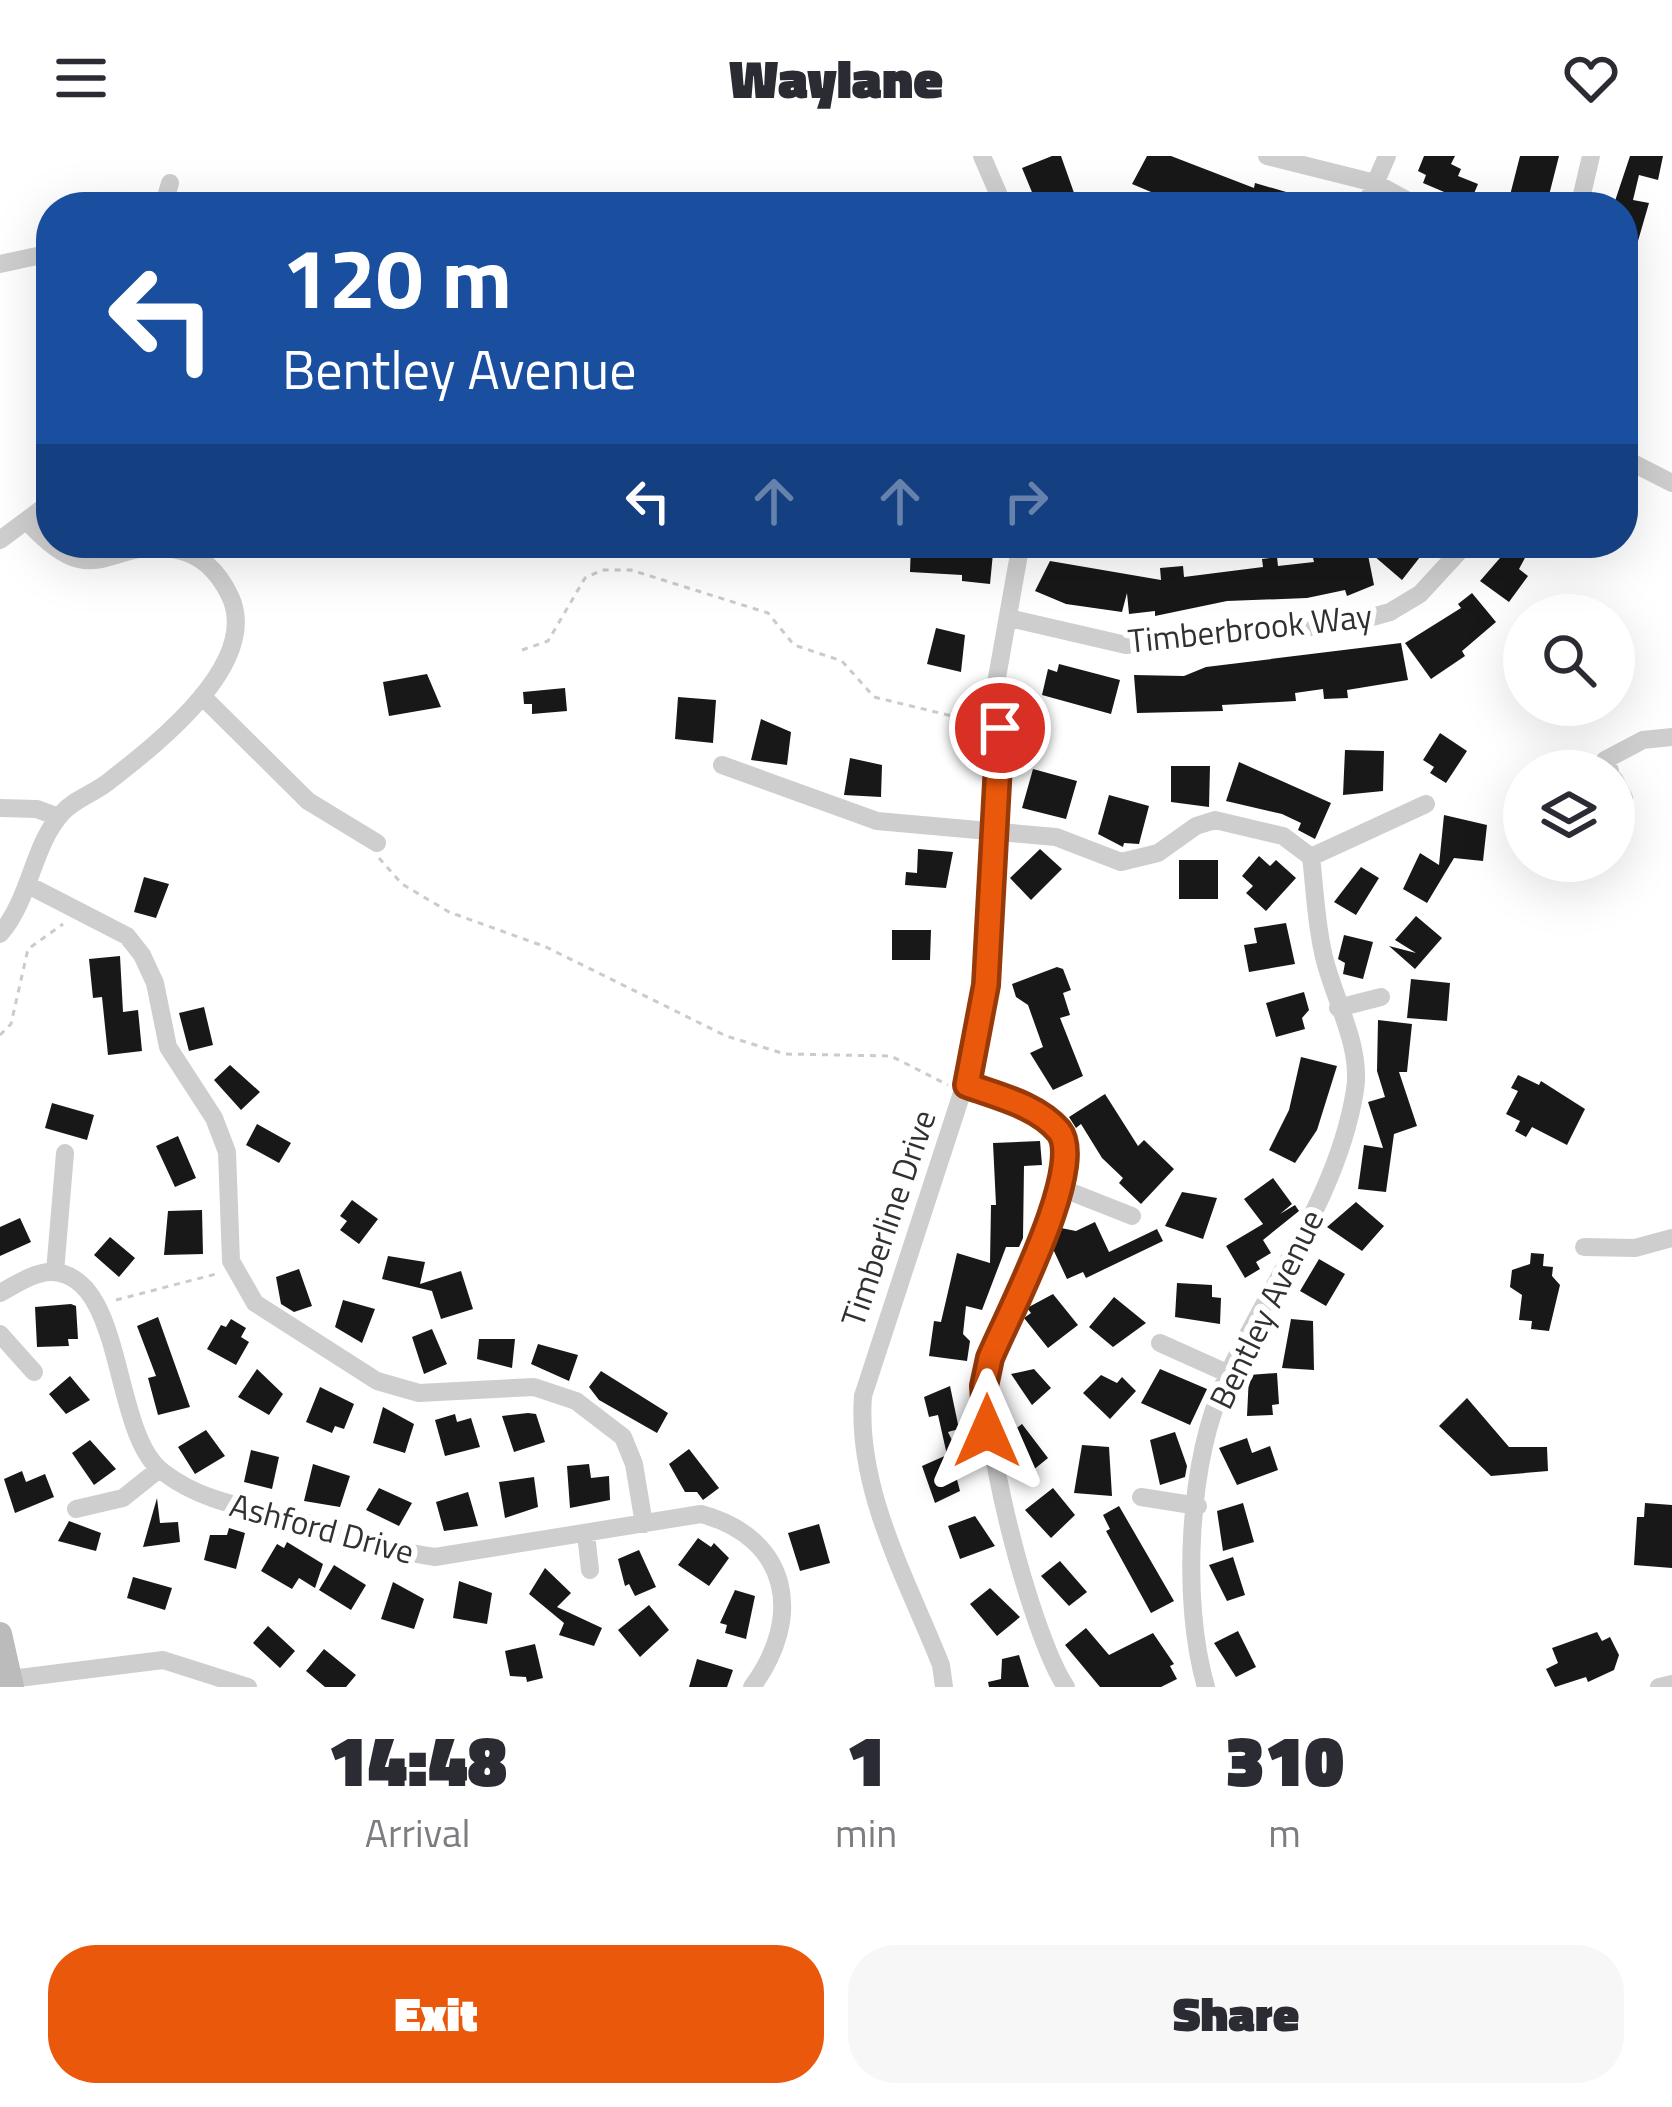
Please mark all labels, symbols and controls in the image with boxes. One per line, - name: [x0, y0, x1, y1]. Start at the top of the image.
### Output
- text: Waylane: [729, 37, 943, 119]
- icon: menu: [48, 45, 114, 111]
- icon: heart: [1558, 45, 1624, 111]
- text: 120 m: [282, 213, 512, 341]
- icon: left: [84, 240, 240, 396]
- text: Bentley Avenue: [282, 328, 636, 410]
- icon: left: [615, 468, 681, 534]
- icon: ahead: [741, 468, 807, 534]
- icon: ahead: [867, 468, 933, 534]
- icon: right: [993, 468, 1059, 534]
- street label: Timberbrook Way: [1126, 590, 1375, 666]
- map controls: [1503, 594, 1635, 882]
- button: search: [1503, 594, 1635, 726]
- pin: [949, 677, 1051, 779]
- icon: arrive: [967, 695, 1033, 761]
- button: layers: [1503, 750, 1635, 882]
- street label: Timberline Drive: [828, 1103, 948, 1333]
- street label: Bentley Avenue: [1196, 1201, 1336, 1417]
- position arrow: [924, 1368, 1050, 1494]
- street label: Ashford Drive: [224, 1479, 420, 1577]
- text: 14:48: [328, 1704, 507, 1814]
- text: 1: [846, 1704, 886, 1814]
- text: 310: [1225, 1704, 1344, 1814]
- text: Arrival: [365, 1803, 470, 1862]
- text: min: [835, 1803, 897, 1862]
- text: m: [1268, 1803, 1301, 1862]
- button: Exit: [48, 1945, 824, 2083]
- button: Share: [848, 1945, 1624, 2083]

